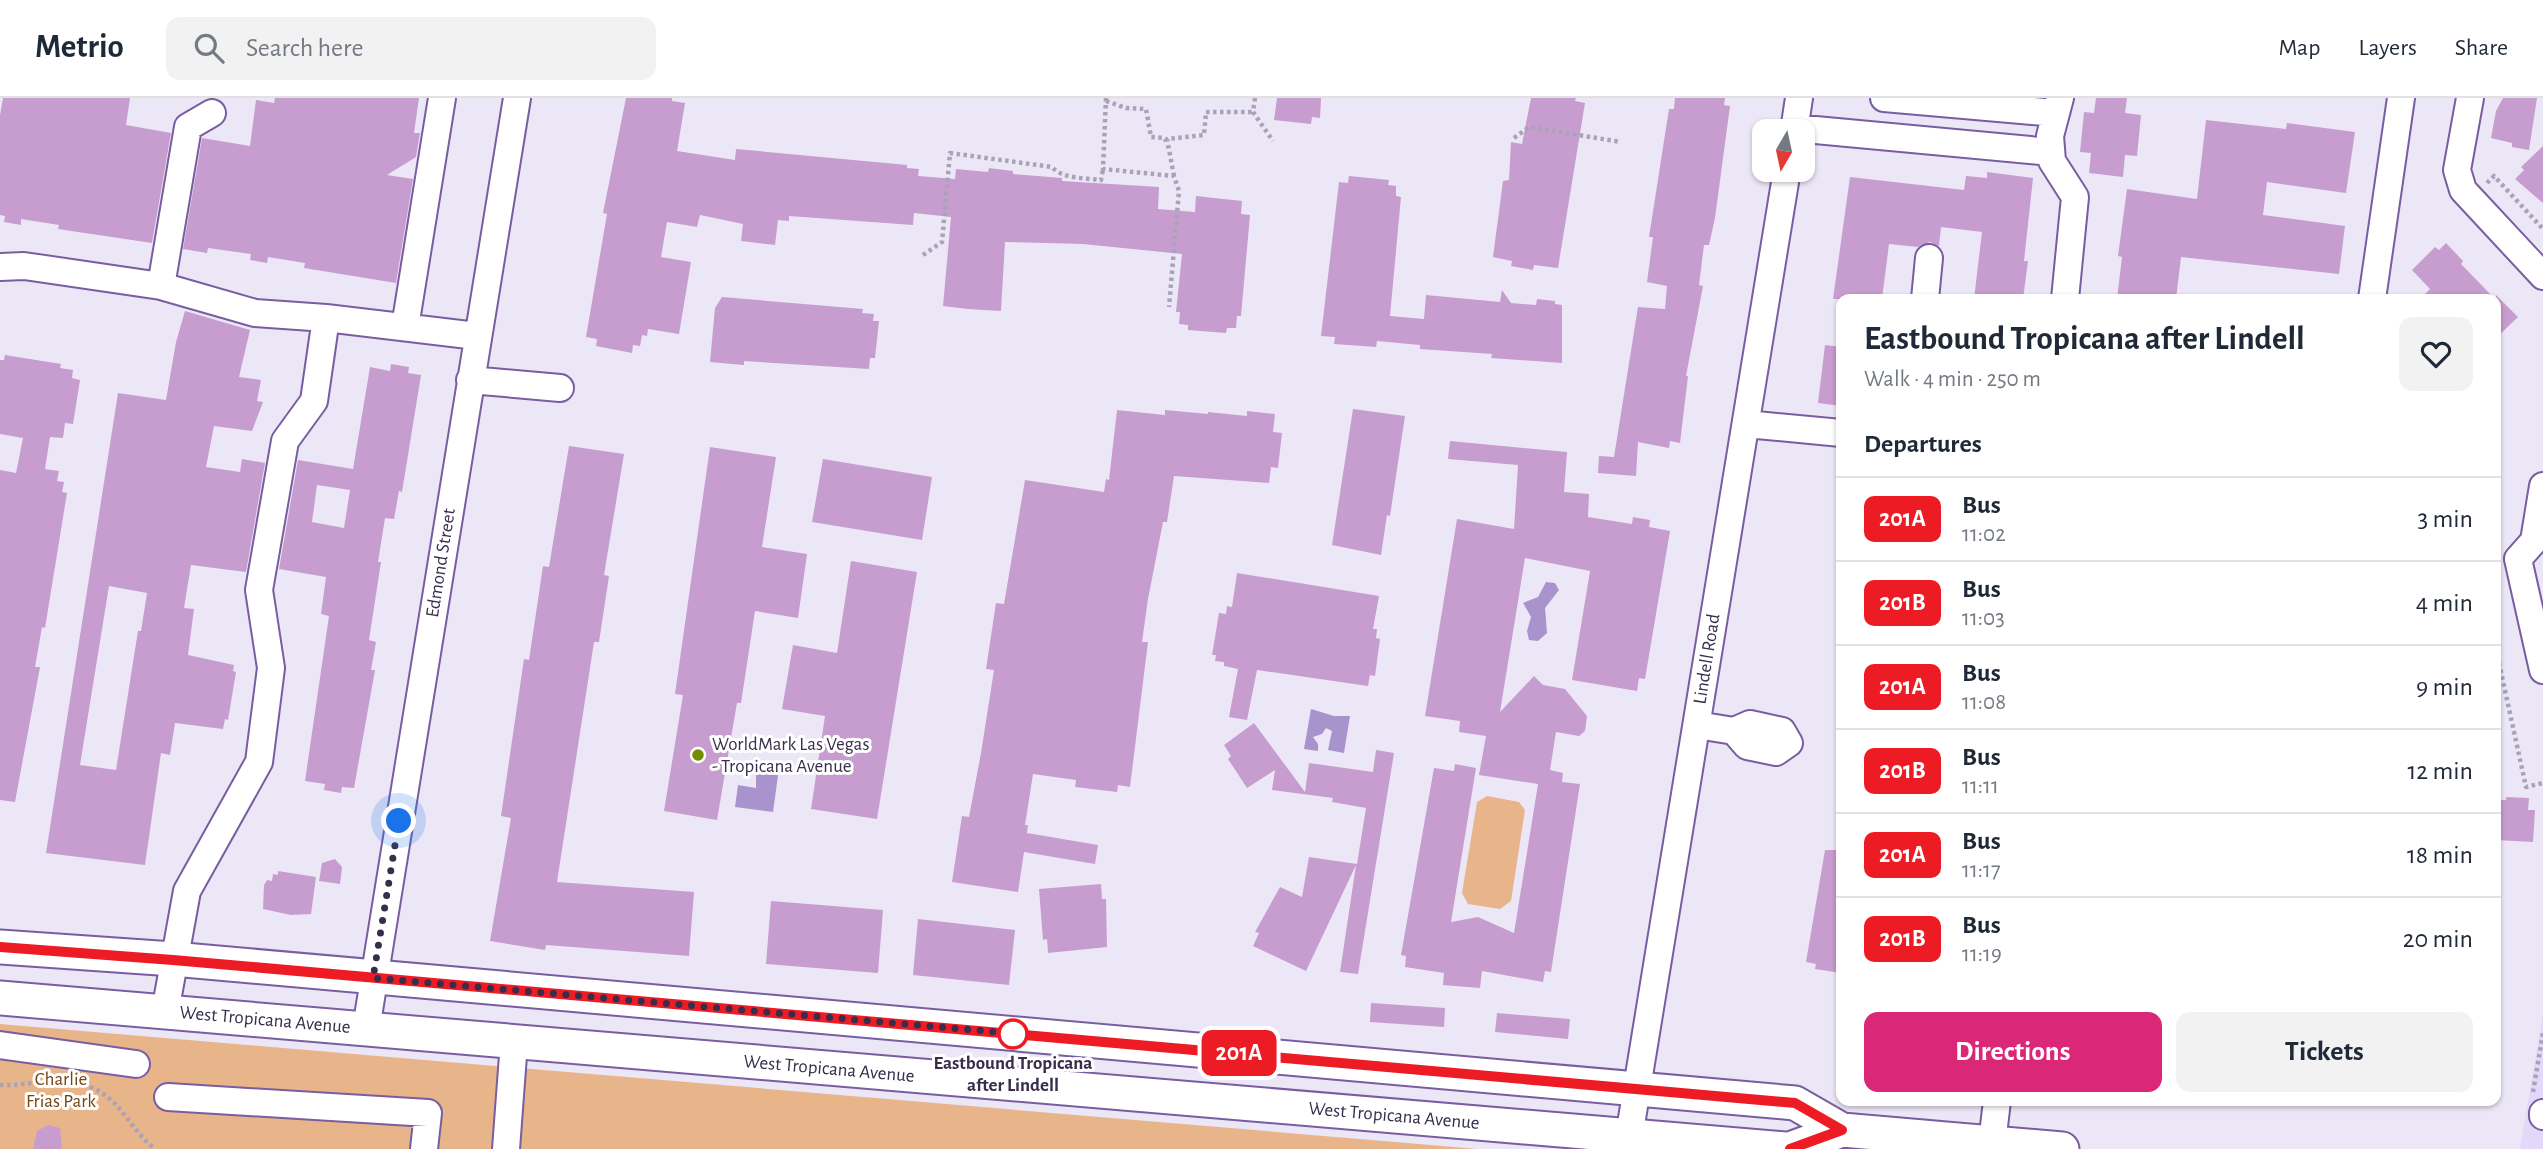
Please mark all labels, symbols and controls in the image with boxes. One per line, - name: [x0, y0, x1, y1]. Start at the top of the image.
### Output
- search box: [166, 17, 656, 80]
- icon: search: [190, 29, 228, 67]
- text: Metrio: [35, 31, 124, 64]
- text: Search here: [246, 35, 363, 61]
- text: Map: [2278, 36, 2320, 60]
- text: Layers: [2358, 36, 2417, 60]
- text: Share: [2455, 36, 2508, 60]
- north arrow: [1752, 119, 1815, 182]
- map controls: [1752, 119, 1815, 182]
- button: heart: [2399, 317, 2473, 391]
- text: Eastbound Tropicana after Lindell: [1864, 323, 2305, 356]
- text: Walk · 4 min · 250 m: [1864, 368, 2041, 391]
- text: Departures: [1864, 431, 1982, 457]
- text: Bus: [1962, 492, 2001, 518]
- text: 3 min: [2417, 506, 2473, 532]
- street label: Edmond Street: [423, 507, 459, 619]
- text: 201A: [1879, 507, 1926, 531]
- text: 11:02: [1962, 523, 2006, 546]
- text: Bus: [1962, 576, 2001, 602]
- text: 4 min: [2416, 590, 2473, 616]
- text: 201B: [1879, 591, 1926, 615]
- text: 11:03: [1962, 607, 2005, 630]
- street label: Lindell Road: [1690, 612, 1724, 706]
- text: Bus: [1962, 660, 2001, 686]
- text: 9 min: [2416, 674, 2473, 700]
- text: 201A: [1879, 675, 1926, 699]
- text: 11:08: [1962, 691, 2006, 714]
- place label: WorldMark Las Vegas - Tropicana Avenue: [712, 735, 869, 776]
- text: Bus: [1962, 744, 2001, 770]
- marker: WorldMark Las Vegas - Tropicana Avenue: [690, 747, 706, 763]
- text: 12 min: [2407, 758, 2473, 784]
- text: 201B: [1879, 759, 1926, 783]
- text: 11:11: [1962, 775, 1999, 798]
- your location: [381, 803, 416, 838]
- text: Bus: [1962, 828, 2001, 854]
- text: 18 min: [2407, 842, 2473, 868]
- text: 201A: [1879, 843, 1926, 867]
- text: 11:17: [1962, 859, 2001, 882]
- text: Bus: [1962, 912, 2001, 938]
- text: 20 min: [2403, 926, 2473, 952]
- text: 201B: [1879, 927, 1926, 951]
- text: 11:19: [1962, 943, 2002, 966]
- street label: West Tropicana Avenue: [179, 1003, 351, 1037]
- button: Directions: [1864, 1012, 2162, 1092]
- button: Tickets: [2176, 1012, 2473, 1092]
- marker: Eastbound Tropicana after Lindell: [998, 1019, 1028, 1049]
- line badge: 201A: [1190, 1030, 1288, 1076]
- text: 201A: [1216, 1041, 1262, 1065]
- street label: West Tropicana Avenue: [743, 1052, 915, 1086]
- place label: Eastbound Tropicana after Lindell: [934, 1054, 1092, 1095]
- park label: Charlie Frias Park: [26, 1070, 96, 1111]
- street label: West Tropicana Avenue: [1308, 1099, 1480, 1133]

